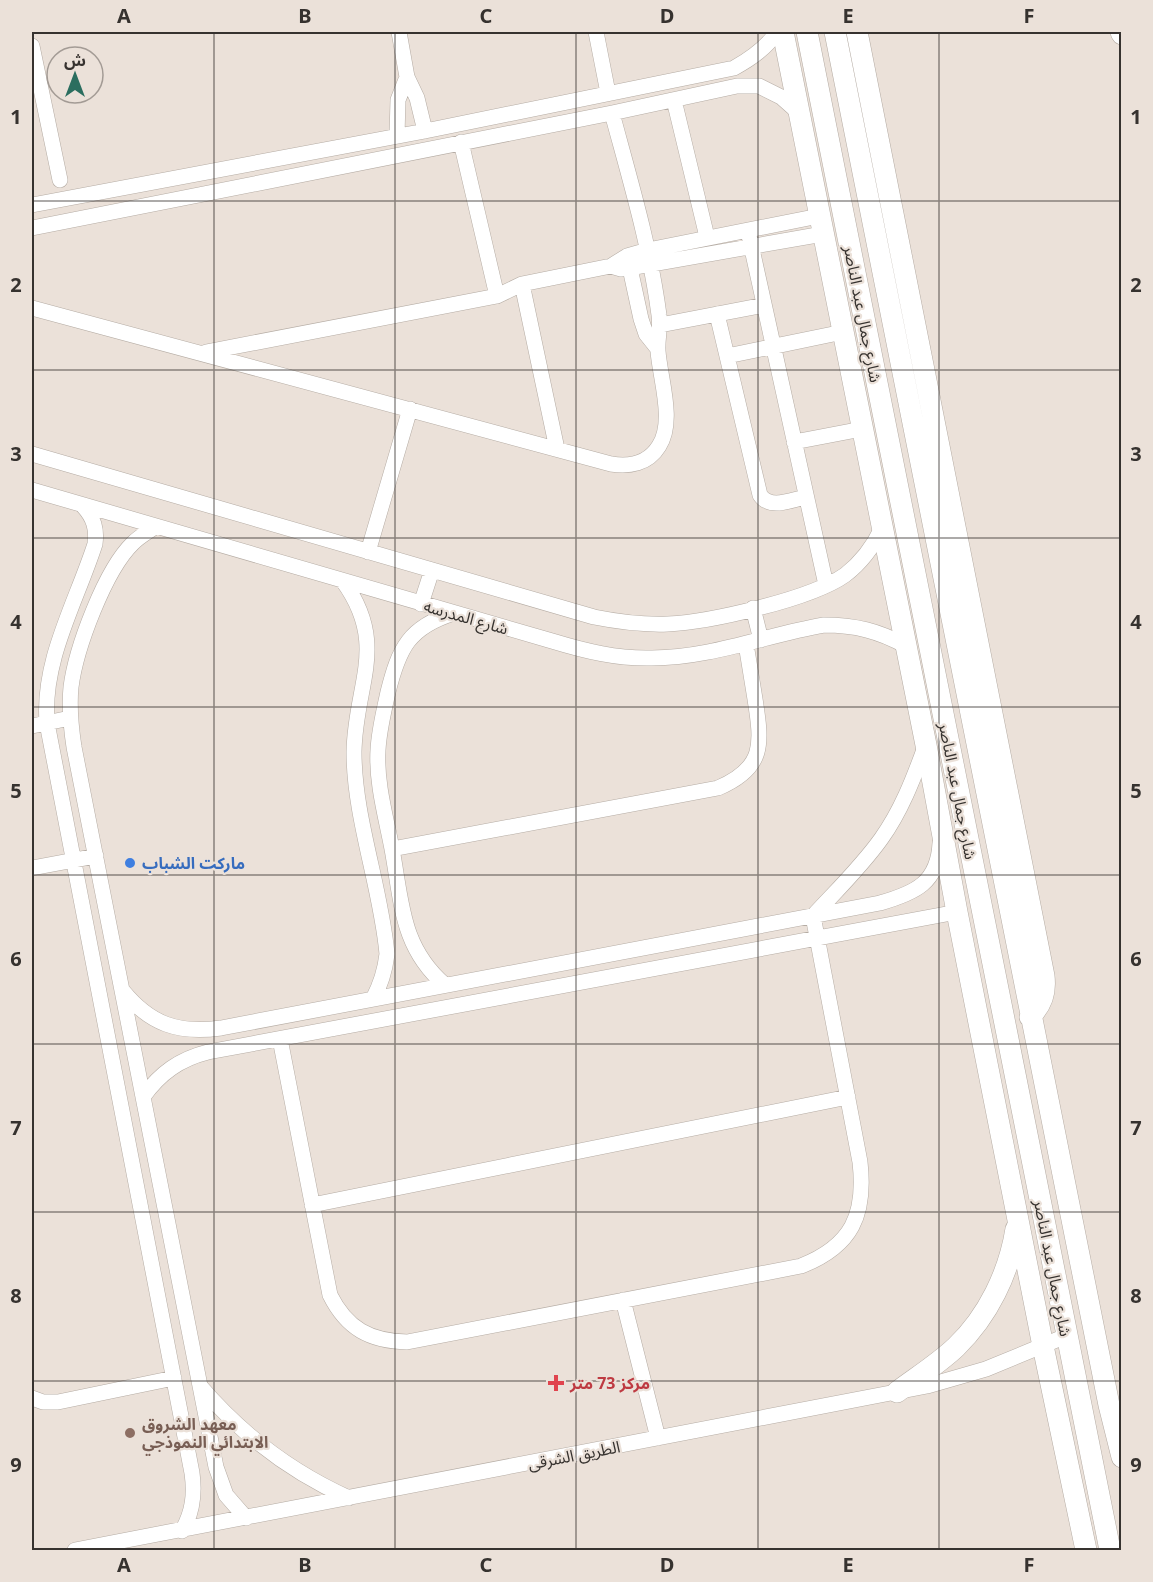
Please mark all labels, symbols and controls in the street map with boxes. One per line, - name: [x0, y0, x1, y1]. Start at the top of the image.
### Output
- text: A: [117, 2, 131, 29]
- text: B: [298, 2, 312, 29]
- text: C: [480, 2, 493, 29]
- text: D: [660, 2, 674, 29]
- text: E: [842, 2, 854, 29]
- text: F: [1024, 2, 1034, 29]
- north arrow: [45, 45, 105, 105]
- text: ش: [64, 49, 86, 71]
- text: 1: [10, 103, 22, 130]
- text: 1: [1130, 103, 1142, 130]
- street label: شارع جمال عبد الناصر: [837, 243, 887, 385]
- text: 2: [10, 271, 22, 298]
- text: 2: [1130, 271, 1142, 298]
- text: 3: [10, 440, 22, 467]
- text: 3: [1130, 440, 1142, 467]
- street label: شارع المدرسه: [421, 594, 511, 641]
- text: 4: [10, 608, 22, 635]
- text: 4: [1130, 608, 1142, 635]
- street label: شارع جمال عبد الناصر: [932, 720, 982, 862]
- text: 5: [10, 777, 22, 804]
- text: 5: [1130, 777, 1142, 804]
- place label: ماركت الشباب: [142, 852, 245, 874]
- marker: ماركت الشباب: [123, 856, 137, 870]
- text: 6: [10, 945, 22, 972]
- text: 6: [1130, 945, 1142, 972]
- text: 7: [10, 1114, 22, 1141]
- text: 7: [1130, 1114, 1142, 1141]
- street label: شارع جمال عبد الناصر: [1027, 1197, 1077, 1339]
- text: 8: [10, 1282, 22, 1309]
- text: 8: [1130, 1282, 1142, 1309]
- place label: مركز 73 متر: [569, 1372, 650, 1394]
- marker: مركز 73 متر: [547, 1374, 565, 1392]
- place label: معهد الشروق الابتدائي النموذجي: [142, 1413, 268, 1456]
- marker: معهد الشروق الابتدائي النموذجي: [123, 1426, 137, 1440]
- street label: الطريق الشرقى: [526, 1435, 622, 1475]
- text: 9: [10, 1451, 22, 1478]
- text: 9: [1130, 1451, 1142, 1478]
- text: A: [117, 1551, 131, 1578]
- text: B: [298, 1551, 312, 1578]
- text: C: [480, 1551, 493, 1578]
- text: D: [660, 1551, 674, 1578]
- text: E: [842, 1551, 854, 1578]
- text: F: [1024, 1551, 1034, 1578]

